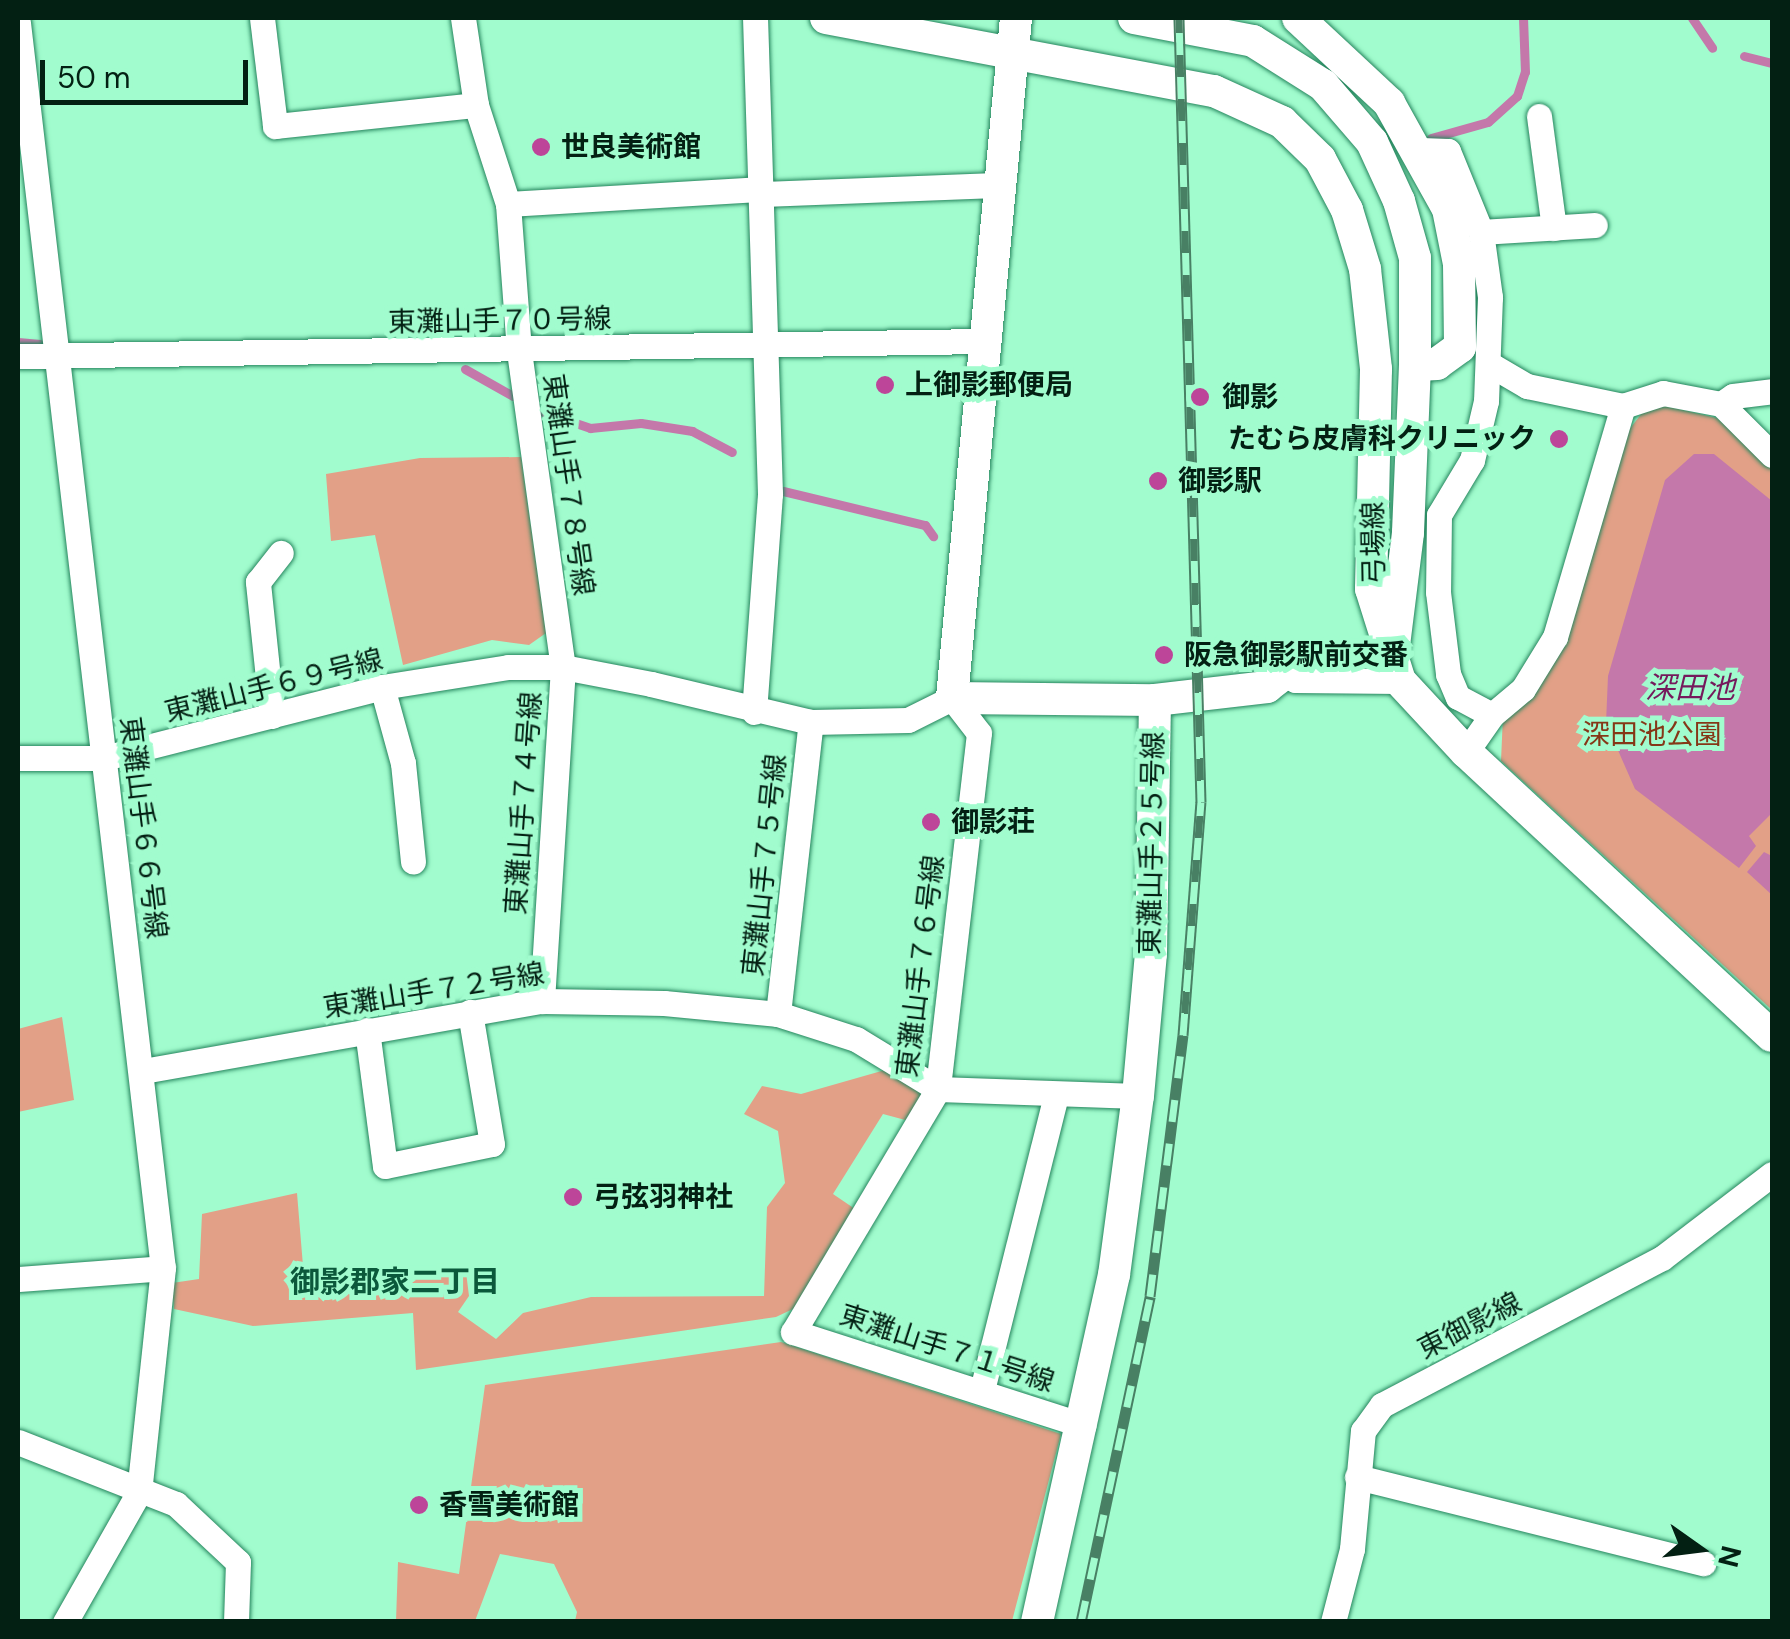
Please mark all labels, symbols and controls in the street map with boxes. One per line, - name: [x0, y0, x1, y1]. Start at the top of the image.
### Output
- scale bar: [45, 40, 252, 102]
- text: 50 m: [57, 58, 131, 97]
- place label: 世良美術館: [561, 130, 701, 164]
- marker: 世良美術館: [530, 136, 552, 158]
- street label: 東灘山手７０号線: [388, 302, 612, 340]
- place label: 上御影郵便局: [905, 368, 1073, 402]
- street label: 東灘山手７８号線: [536, 372, 600, 598]
- marker: 上御影郵便局: [874, 374, 896, 396]
- place label: 御影: [1222, 380, 1278, 414]
- marker: 御影: [1187, 384, 1213, 410]
- place label: たむら皮膚科クリニック: [1228, 422, 1536, 456]
- marker: たむら皮膚科クリニック: [1546, 426, 1572, 452]
- place label: 御影駅: [1178, 464, 1262, 498]
- marker: 御影駅: [1147, 470, 1169, 492]
- street label: 弓場線: [1356, 501, 1392, 585]
- place label: 阪急御影駅前交番: [1184, 638, 1408, 672]
- street label: 東灘山手６９号線: [161, 643, 387, 729]
- marker: 阪急御影駅前交番: [1153, 644, 1175, 666]
- water label: 深田池: [1645, 670, 1735, 706]
- street label: 東灘山手７４号線: [499, 690, 549, 916]
- street label: 東灘山手６６号線: [113, 715, 173, 941]
- park label: 深田池公園: [1582, 718, 1722, 752]
- street label: 東灘山手２５号線: [1133, 731, 1171, 955]
- street label: 東灘山手７５号線: [737, 752, 793, 978]
- place label: 御影荘: [951, 805, 1035, 839]
- marker: 御影荘: [920, 811, 942, 833]
- street label: 東灘山手７６号線: [891, 853, 951, 1079]
- street label: 東灘山手７２号線: [321, 957, 547, 1025]
- place label: 弓弦羽神社: [593, 1180, 733, 1214]
- marker: 弓弦羽神社: [562, 1186, 584, 1208]
- district label: 御影郡家二丁目: [290, 1264, 500, 1300]
- street label: 東御影線: [1412, 1286, 1528, 1366]
- street label: 東灘山手７１号線: [835, 1298, 1059, 1400]
- place label: 香雪美術館: [439, 1488, 579, 1522]
- marker: 香雪美術館: [408, 1494, 430, 1516]
- north arrow: [1650, 1499, 1750, 1599]
- text: N: [1709, 1542, 1750, 1571]

